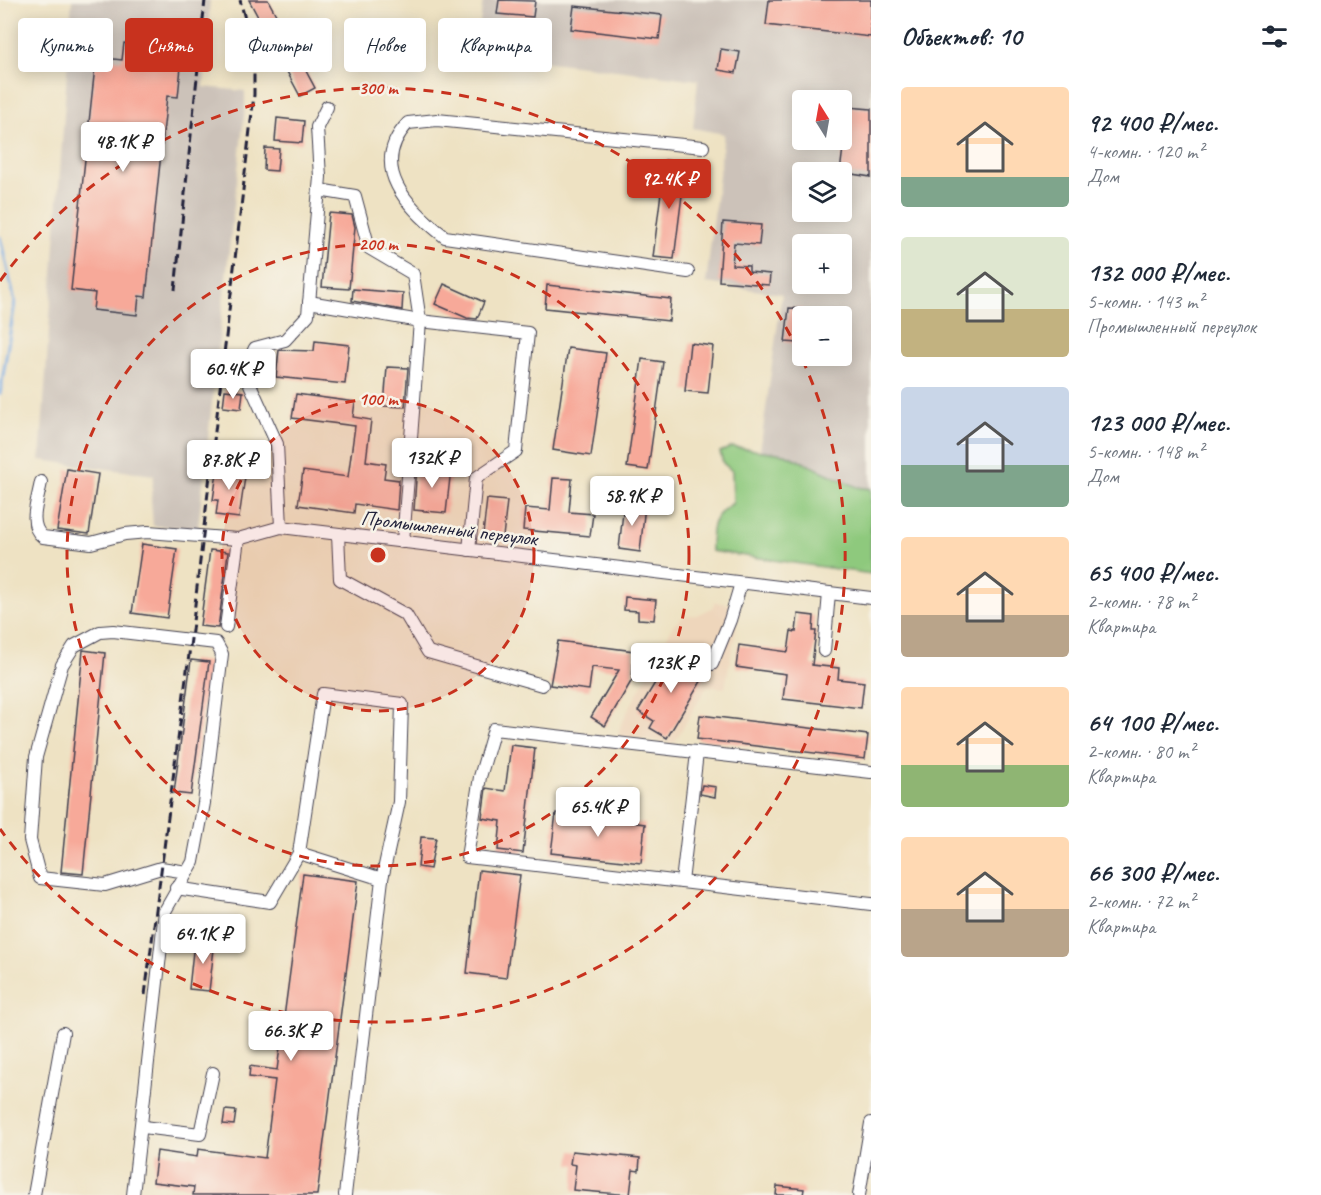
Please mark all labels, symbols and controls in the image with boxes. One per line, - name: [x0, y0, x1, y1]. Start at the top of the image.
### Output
- chip: Купить: [18, 18, 113, 72]
- chip: Снять: [125, 18, 213, 72]
- chip: Фильтры: [225, 18, 332, 72]
- chip: Новое: [344, 18, 426, 72]
- chip: Квартира: [438, 18, 552, 72]
- text: Объектов: 10: [901, 20, 1021, 53]
- icon: filters: [1258, 20, 1291, 53]
- text: 300 m: [359, 77, 399, 99]
- north arrow: [792, 90, 852, 150]
- map controls: [792, 90, 852, 366]
- text: 92 400 ₽/мес.: [1087, 106, 1218, 139]
- icon: home: [949, 111, 1021, 183]
- pin: 48.1K ₽: [68, 122, 178, 173]
- text: 48.1K ₽: [95, 129, 151, 154]
- text: 4-комн. · 120 m²: [1087, 139, 1204, 164]
- pin: 92.4K ₽: [614, 159, 724, 210]
- button: layers: [792, 162, 852, 222]
- text: Дом: [1087, 164, 1119, 189]
- text: 92.4K ₽: [641, 166, 697, 191]
- text: 200 m: [359, 233, 399, 255]
- button: +: [792, 234, 852, 294]
- text: 132 000 ₽/мес.: [1087, 256, 1230, 289]
- icon: home: [949, 261, 1021, 333]
- text: 5-комн. · 143 m²: [1087, 289, 1204, 314]
- button: −: [792, 306, 852, 366]
- text: Промышленный переулок: [1087, 314, 1256, 339]
- pin: 60.4K ₽: [178, 349, 288, 400]
- text: 60.4K ₽: [205, 356, 261, 381]
- text: 100 m: [359, 388, 399, 410]
- text: 123 000 ₽/мес.: [1087, 406, 1230, 439]
- icon: home: [949, 411, 1021, 483]
- pin: 132K ₽: [383, 438, 481, 489]
- text: 5-комн. · 148 m²: [1087, 439, 1204, 464]
- pin: 87.8K ₽: [174, 440, 284, 491]
- text: 132K ₽: [406, 445, 458, 470]
- text: 87.8K ₽: [201, 447, 257, 472]
- text: Дом: [1087, 464, 1119, 489]
- pin: 58.9K ₽: [577, 476, 687, 527]
- text: 58.9K ₽: [604, 483, 660, 508]
- street label: Промышленный переулок: [359, 504, 541, 552]
- centre of rings: [368, 545, 388, 565]
- text: 65 400 ₽/мес.: [1087, 556, 1218, 589]
- icon: home: [949, 561, 1021, 633]
- text: 2-комн. · 78 m²: [1087, 589, 1195, 614]
- text: Квартира: [1087, 614, 1155, 639]
- pin: 123K ₽: [622, 643, 720, 694]
- text: 123K ₽: [645, 650, 697, 675]
- text: 64 100 ₽/мес.: [1087, 706, 1218, 739]
- icon: home: [949, 711, 1021, 783]
- text: 2-комн. · 80 m²: [1087, 739, 1195, 764]
- text: Квартира: [1087, 764, 1155, 789]
- pin: 65.4K ₽: [543, 787, 653, 838]
- text: 65.4K ₽: [570, 794, 626, 819]
- text: 66 300 ₽/мес.: [1087, 856, 1219, 889]
- icon: home: [949, 861, 1021, 933]
- text: 2-комн. · 72 m²: [1087, 889, 1195, 914]
- pin: 64.1K ₽: [148, 914, 258, 965]
- text: Квартира: [1087, 914, 1155, 939]
- text: 64.1K ₽: [175, 921, 231, 946]
- pin: 66.3K ₽: [236, 1011, 346, 1062]
- text: 66.3K ₽: [262, 1018, 320, 1043]

